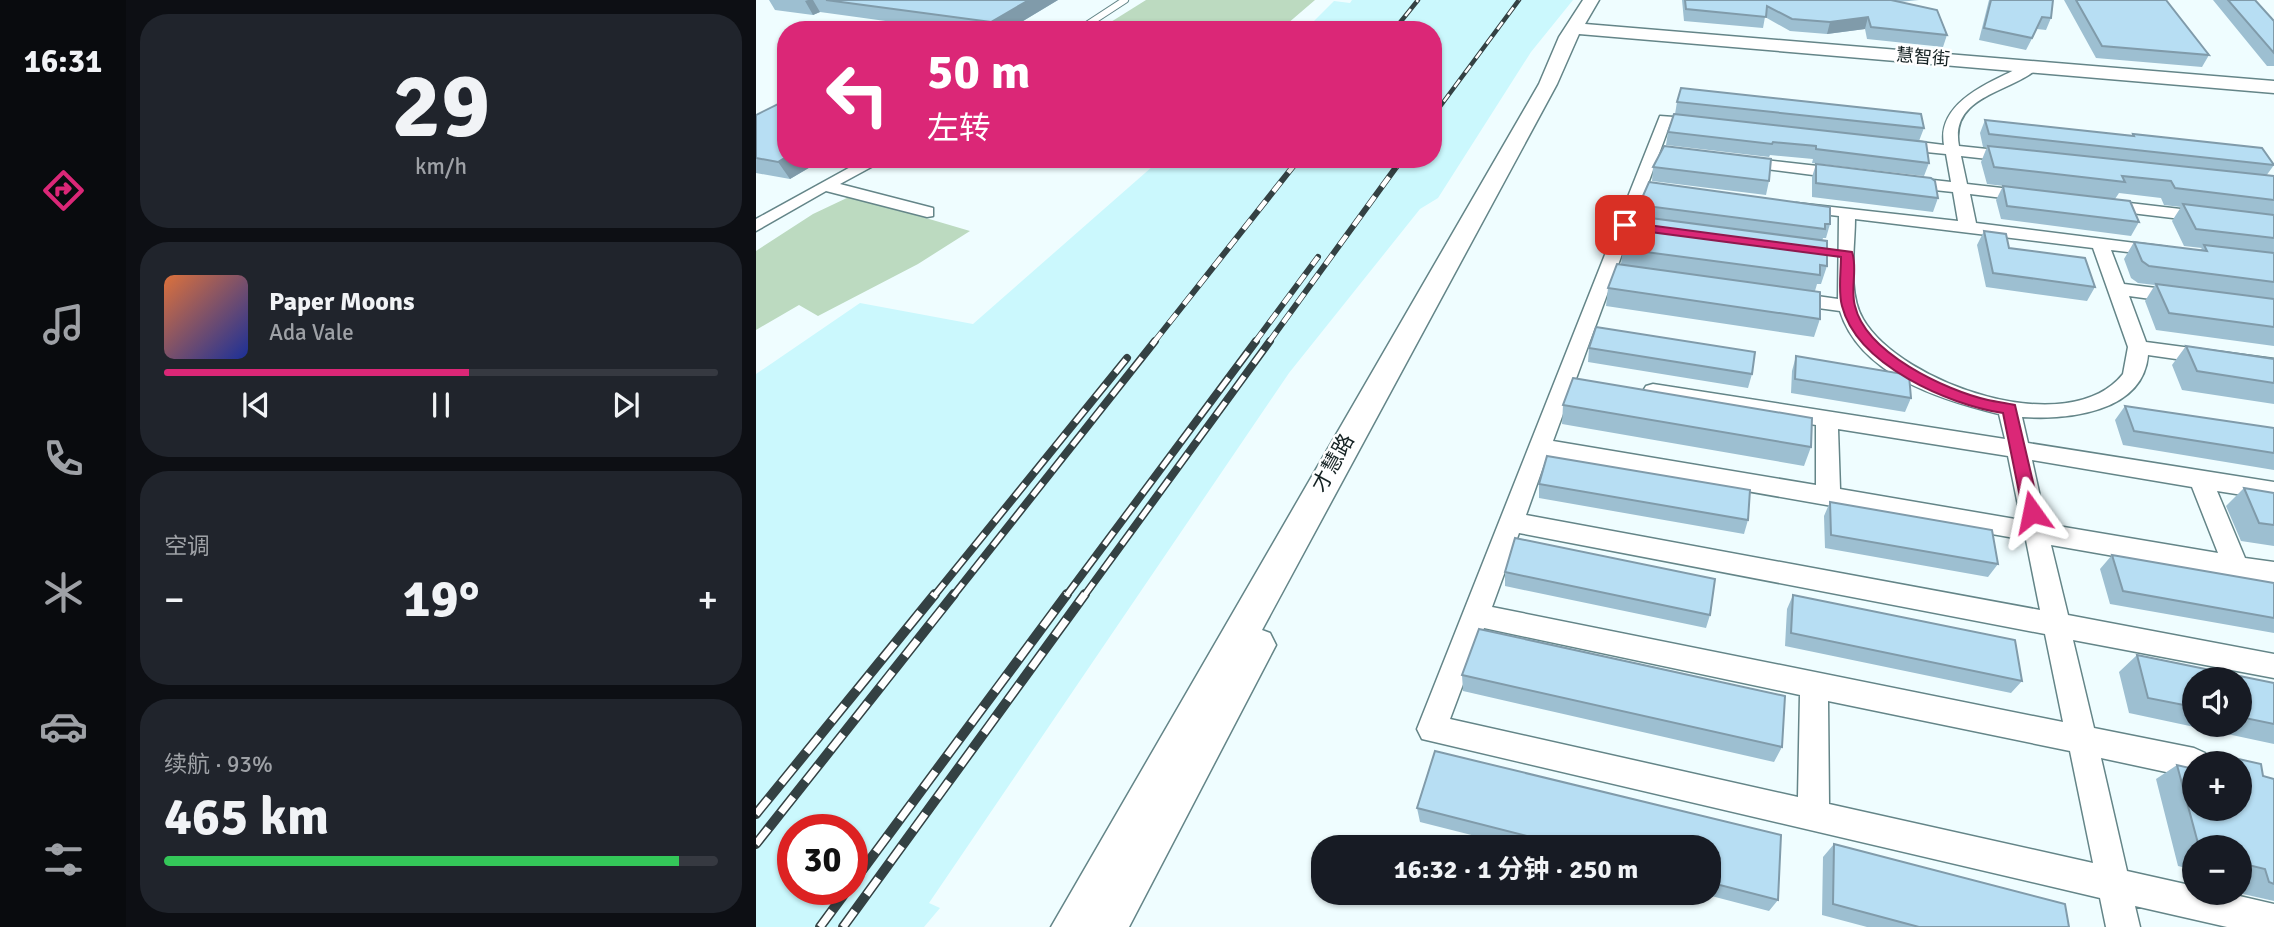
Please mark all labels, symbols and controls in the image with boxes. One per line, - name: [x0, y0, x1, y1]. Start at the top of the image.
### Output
- text: 16:31: [24, 42, 102, 81]
- text: 50 m: [927, 42, 1030, 102]
- street label: 慧智街: [1895, 44, 1951, 70]
- icon: left: [812, 49, 903, 140]
- text: 29: [392, 50, 490, 163]
- text: 左转: [927, 109, 991, 148]
- text: km/h: [415, 152, 467, 181]
- icon: directions: [39, 166, 88, 215]
- pin: [1595, 195, 1655, 255]
- icon: arrive: [1606, 206, 1644, 244]
- text: Paper Moons: [269, 286, 415, 318]
- icon: music: [39, 300, 88, 349]
- text: Ada Vale: [269, 318, 354, 347]
- icon: previous: [237, 386, 275, 424]
- icon: pause: [422, 386, 460, 424]
- icon: next: [607, 386, 645, 424]
- street label: 才慧路: [1306, 429, 1360, 497]
- icon: phone: [39, 434, 88, 483]
- position arrow: [1995, 475, 2069, 549]
- text: 空调: [164, 532, 210, 561]
- text: 19°: [403, 567, 479, 631]
- icon: climate: [39, 568, 88, 617]
- text: −: [164, 576, 185, 623]
- text: +: [697, 576, 718, 623]
- map controls: [2182, 667, 2252, 905]
- button: sound: [2182, 667, 2252, 737]
- icon: car: [39, 702, 88, 751]
- text: 续航 · 93%: [164, 750, 273, 779]
- button: +: [2182, 751, 2252, 821]
- text: 465 km: [164, 785, 329, 849]
- speed limit sign: 30: [777, 814, 868, 905]
- icon: filters: [39, 835, 88, 884]
- button: −: [2182, 835, 2252, 905]
- text: 16:32 · 1 分钟 · 250 m: [1394, 854, 1638, 886]

